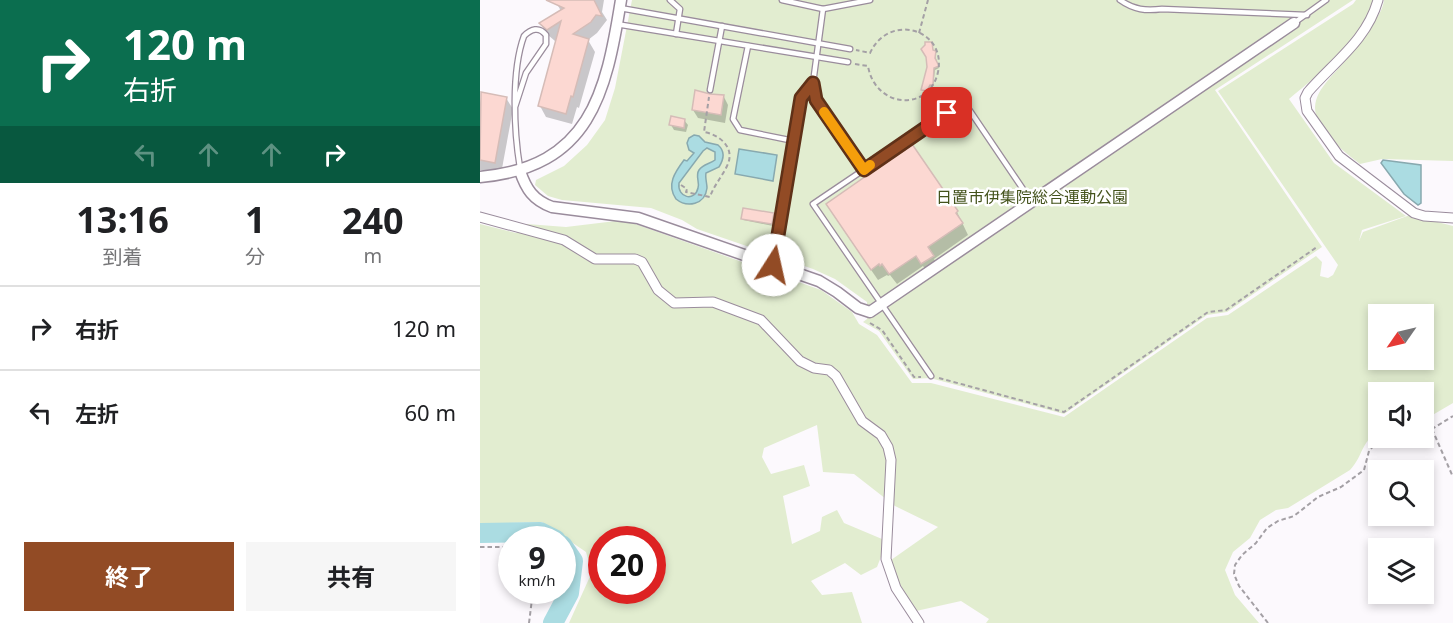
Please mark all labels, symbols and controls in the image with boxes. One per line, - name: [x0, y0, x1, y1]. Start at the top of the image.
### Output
- text: 120 m: [123, 15, 247, 72]
- icon: right: [24, 24, 102, 102]
- text: 右折: [123, 71, 177, 108]
- pin: [921, 87, 972, 138]
- icon: arrive: [930, 96, 963, 129]
- icon: left: [129, 138, 162, 171]
- icon: ahead: [192, 138, 225, 171]
- icon: ahead: [255, 138, 288, 171]
- icon: right: [318, 138, 351, 171]
- park label: 日置市伊集院総合運動公園: [936, 186, 1128, 208]
- text: 13:16: [76, 195, 169, 244]
- text: 1: [245, 195, 266, 244]
- text: 240: [342, 196, 404, 245]
- position arrow: [741, 233, 805, 297]
- text: m: [363, 242, 382, 269]
- text: 到着: [103, 243, 143, 270]
- text: 分: [245, 243, 265, 270]
- north arrow: [1368, 304, 1434, 370]
- map controls: [1368, 304, 1434, 604]
- icon: right: [24, 312, 57, 345]
- text: 120 m: [392, 313, 456, 343]
- text: 右折: [75, 314, 119, 344]
- button: sound: [1368, 382, 1434, 448]
- icon: left: [24, 396, 57, 429]
- text: 60 m: [405, 397, 456, 427]
- text: 左折: [75, 398, 119, 428]
- button: search: [1368, 460, 1434, 526]
- speed limit sign: 20: [588, 526, 666, 604]
- text: 9: [528, 537, 546, 578]
- button: layers: [1368, 538, 1434, 604]
- button: 終了: [24, 542, 234, 611]
- button: 共有: [246, 542, 456, 611]
- text: km/h: [519, 570, 555, 590]

